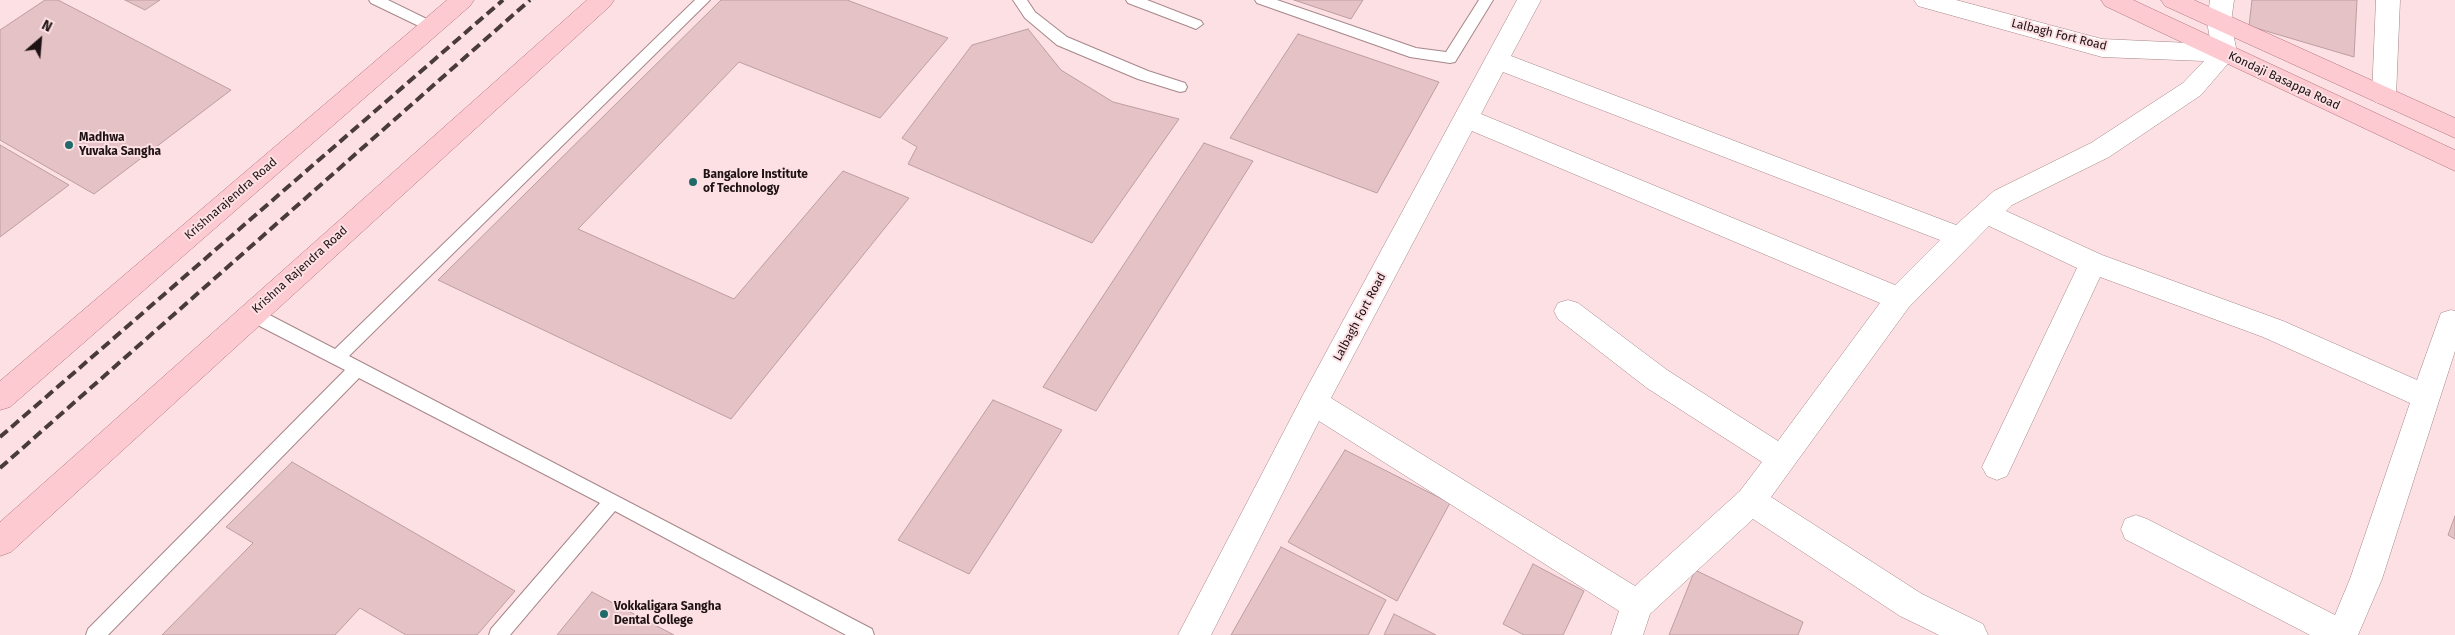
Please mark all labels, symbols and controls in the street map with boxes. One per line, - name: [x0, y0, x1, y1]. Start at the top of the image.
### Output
- north arrow: [15, 15, 65, 65]
- street label: Lalbagh Fort Road: [2010, 16, 2108, 54]
- text: N: [39, 17, 55, 36]
- street label: Kondaji Basappa Road: [2226, 49, 2342, 113]
- place label: Madhwa Yuvaka Sangha: [79, 131, 161, 159]
- marker: Madhwa Yuvaka Sangha: [63, 139, 75, 151]
- street label: Krishnarajendra Road: [182, 155, 280, 243]
- place label: Bangalore Institute of Technology: [703, 168, 808, 196]
- marker: Bangalore Institute of Technology: [687, 176, 699, 188]
- street label: Krishna Rajendra Road: [249, 223, 351, 317]
- street label: Lalbagh Fort Road: [1331, 270, 1389, 364]
- place label: Vokkaligara Sangha Dental College: [614, 600, 721, 628]
- marker: Vokkaligara Sangha Dental College: [598, 608, 610, 620]

